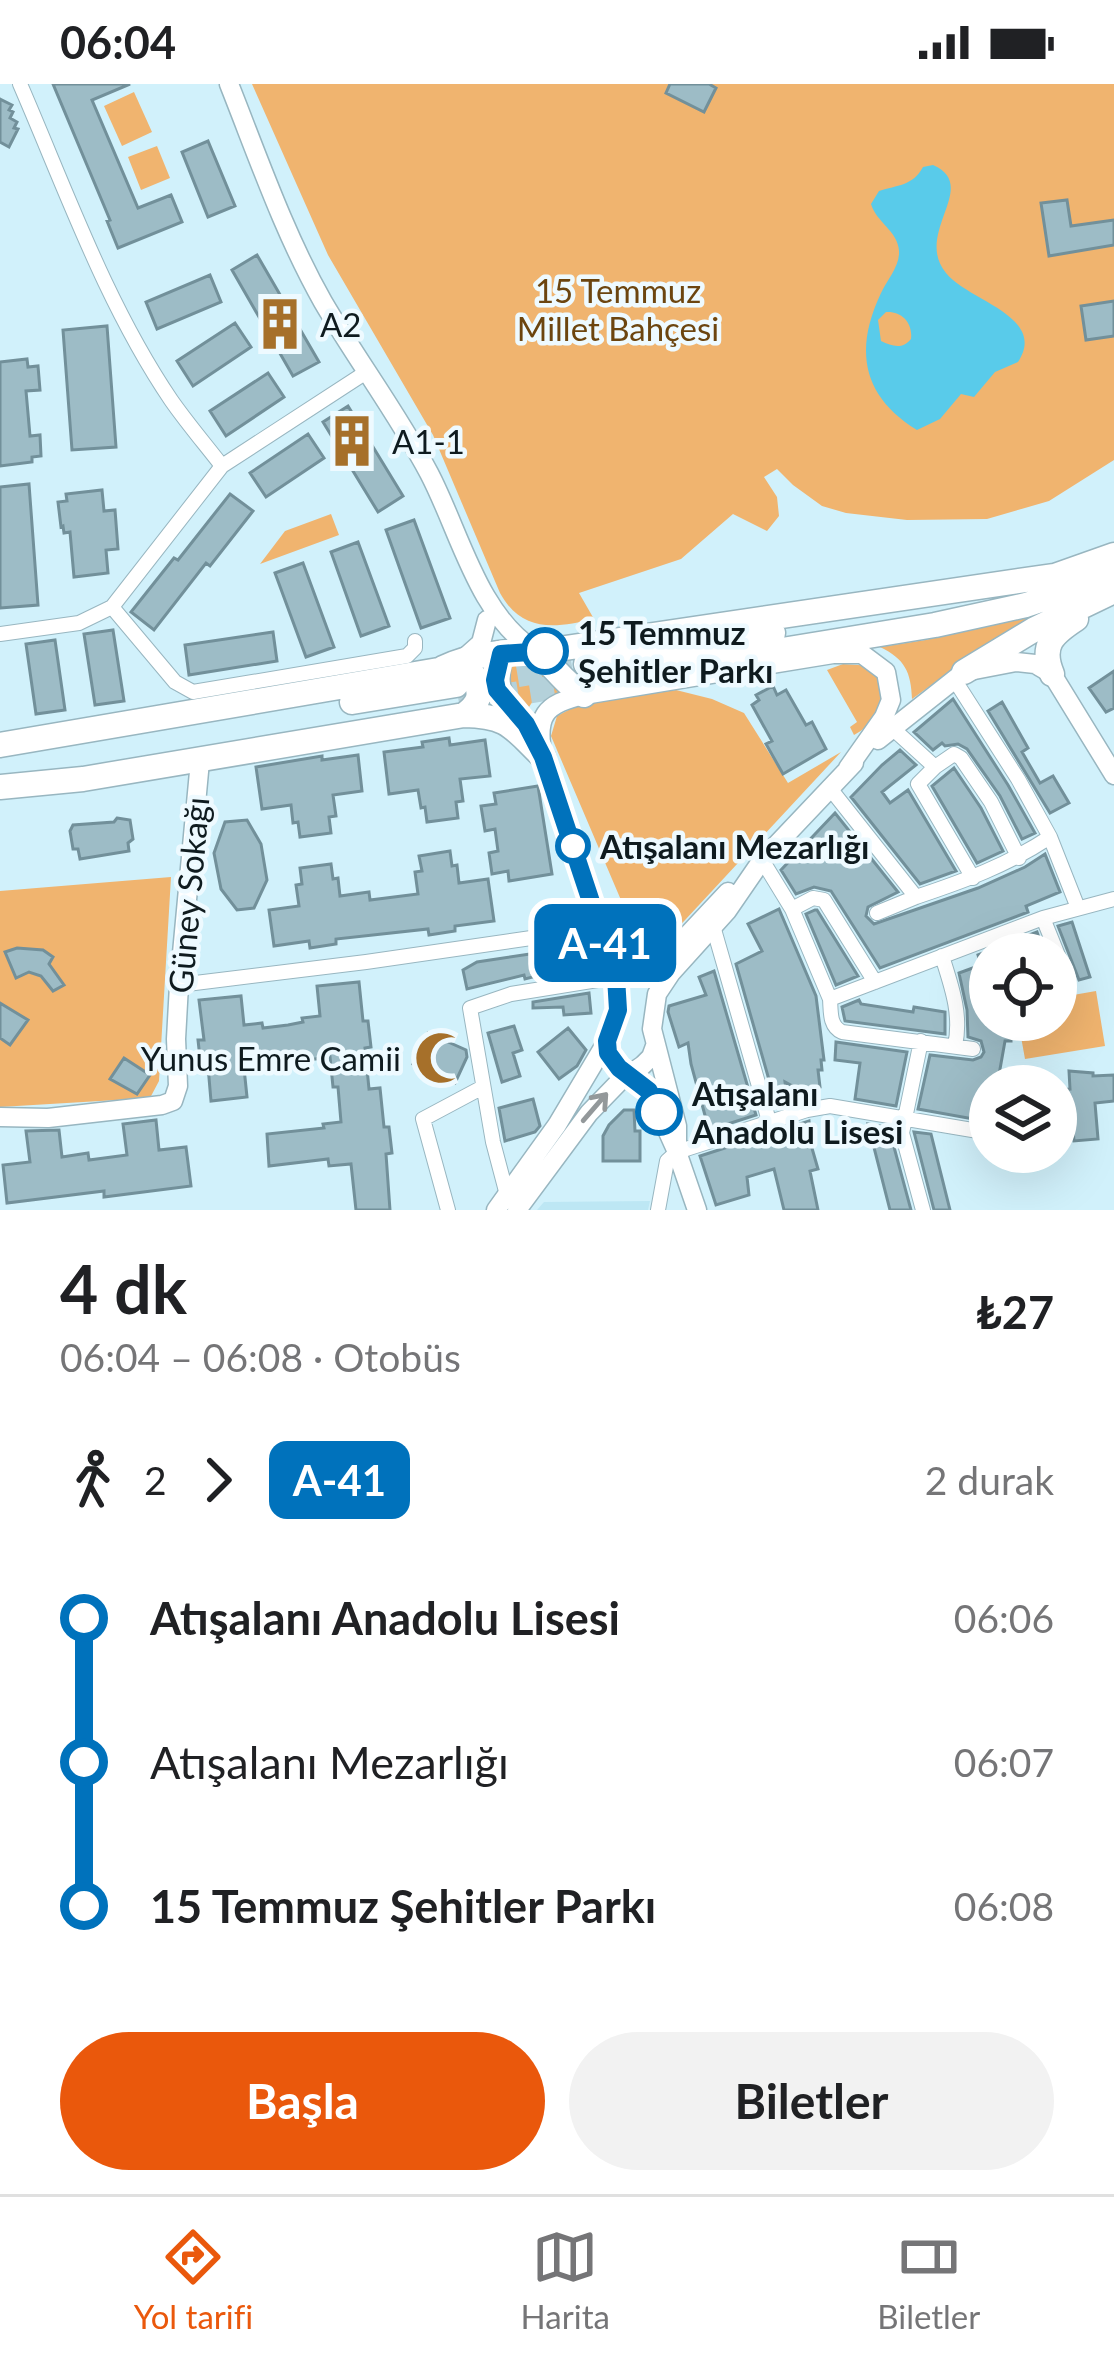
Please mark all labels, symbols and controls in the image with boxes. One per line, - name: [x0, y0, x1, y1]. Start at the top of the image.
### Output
- text: 06:04: [60, 15, 176, 69]
- park label: 15 Temmuz Millet Bahçesi: [517, 270, 719, 348]
- building icon: A2: [251, 295, 309, 353]
- place label: A2: [320, 304, 361, 344]
- building icon: A1-1: [323, 412, 381, 470]
- place label: A1-1: [392, 421, 465, 461]
- place label: 15 Temmuz Şehitler Parkı: [578, 612, 773, 690]
- marker: 15 Temmuz Şehitler Parkı: [523, 629, 567, 673]
- street label: Güney Sokağı: [159, 795, 217, 995]
- place label: Atışalanı Mezarlığı: [599, 826, 869, 866]
- marker: Atışalanı Mezarlığı: [557, 830, 589, 862]
- line badge: A-41: [521, 904, 689, 982]
- text: A-41: [558, 918, 652, 968]
- map controls: [969, 933, 1077, 1173]
- button: locate: [969, 933, 1077, 1041]
- mosque icon: Yunus Emre Camii: [412, 1029, 470, 1087]
- place label: Yunus Emre Camii: [141, 1038, 401, 1078]
- button: layers: [969, 1065, 1077, 1173]
- place label: Atışalanı Anadolu Lisesi: [691, 1073, 903, 1151]
- marker: Atışalanı Anadolu Lisesi: [637, 1090, 681, 1134]
- one-way arrow: [581, 1092, 608, 1122]
- text: 4 dk: [60, 1249, 187, 1328]
- text: ₺27: [976, 1285, 1054, 1339]
- text: 06:04 – 06:08 · Otobüs: [60, 1334, 461, 1380]
- icon: walk: [60, 1447, 126, 1513]
- icon: forward: [185, 1447, 251, 1513]
- text: A-41: [293, 1455, 386, 1505]
- text: 2: [144, 1457, 167, 1503]
- text: 2 durak: [925, 1457, 1054, 1503]
- text: Atışalanı Anadolu Lisesi: [150, 1591, 620, 1645]
- text: 06:06: [954, 1595, 1054, 1641]
- text: Atışalanı Mezarlığı: [150, 1735, 509, 1789]
- text: 06:07: [954, 1739, 1054, 1785]
- text: 15 Temmuz Şehitler Parkı: [150, 1879, 656, 1933]
- text: 06:08: [954, 1883, 1054, 1929]
- button: Başla: [60, 2032, 545, 2170]
- button: Biletler: [569, 2032, 1054, 2170]
- tab: Yol tarifi: [134, 2224, 253, 2336]
- tab: Harita: [521, 2224, 610, 2336]
- tab: Biletler: [877, 2224, 980, 2336]

